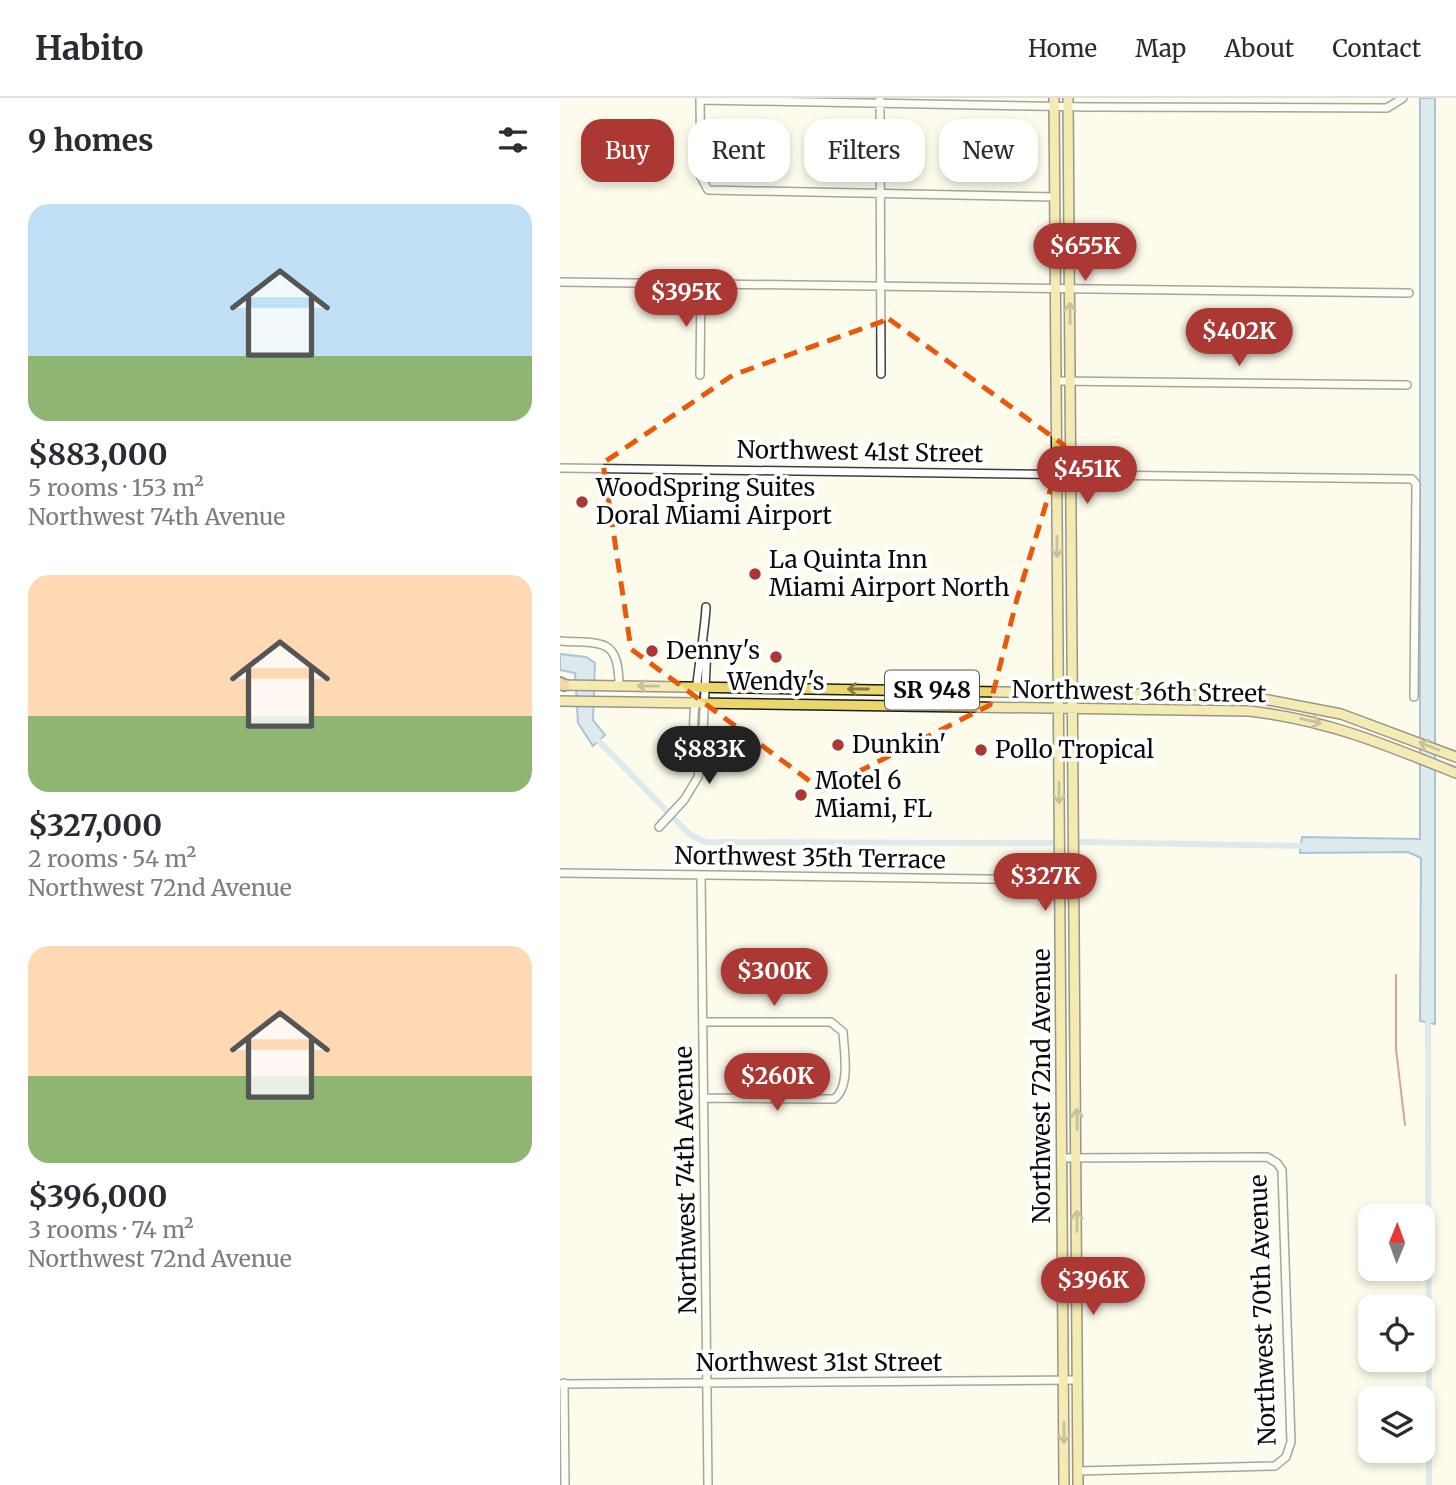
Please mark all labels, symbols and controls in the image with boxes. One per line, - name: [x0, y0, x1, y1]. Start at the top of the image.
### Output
- text: Habito: [35, 28, 143, 69]
- text: Home: [1028, 33, 1097, 64]
- text: Map: [1135, 33, 1186, 64]
- text: About: [1224, 33, 1294, 64]
- text: Contact: [1332, 33, 1421, 64]
- chip: Buy: [581, 119, 674, 182]
- chip: Rent: [688, 119, 790, 182]
- chip: Filters: [804, 119, 925, 182]
- chip: New: [939, 119, 1038, 182]
- text: 9 homes: [28, 121, 154, 159]
- icon: filters: [494, 121, 532, 159]
- pin: $655K: [1036, 223, 1134, 283]
- text: $655K: [1050, 231, 1120, 260]
- icon: home: [217, 250, 343, 376]
- pin: $395K: [637, 270, 735, 329]
- text: $395K: [650, 277, 722, 306]
- one-way arrow: [1063, 302, 1077, 325]
- pin: $402K: [1190, 308, 1288, 368]
- text: $402K: [1202, 316, 1276, 345]
- street label: Northwest 41st Street: [736, 434, 984, 469]
- text: $883,000: [28, 435, 168, 473]
- pin: $451K: [1038, 446, 1136, 506]
- text: $451K: [1053, 454, 1121, 483]
- place label: WoodSpring Suites Doral Miami Airport: [595, 472, 833, 531]
- text: 5 rooms · 153 m²: [28, 473, 204, 502]
- marker: WoodSpring Suites Doral Miami Airport: [574, 494, 590, 510]
- text: Northwest 74th Avenue: [28, 502, 285, 531]
- one-way arrow: [1050, 535, 1064, 558]
- place label: La Quinta Inn Miami Airport North: [769, 544, 1010, 603]
- marker: La Quinta Inn Miami Airport North: [747, 566, 763, 582]
- icon: home: [217, 621, 343, 747]
- place label: Denny's: [666, 635, 760, 666]
- marker: Denny's: [644, 643, 660, 659]
- marker: Wendy's: [768, 649, 784, 665]
- place label: Wendy's: [726, 666, 825, 697]
- road number: SR 948: [885, 670, 979, 710]
- street label: Northwest 36th Street: [1011, 674, 1267, 709]
- one-way arrow: [637, 679, 660, 693]
- one-way arrow: [847, 682, 870, 696]
- one-way arrow: [1299, 715, 1322, 728]
- pin: $883K: [660, 726, 758, 786]
- place label: Dunkin': [852, 729, 946, 760]
- text: $883K: [673, 734, 745, 763]
- place label: Pollo Tropical: [995, 734, 1154, 765]
- marker: Dunkin': [830, 737, 846, 753]
- one-way arrow: [1418, 738, 1440, 751]
- marker: Pollo Tropical: [973, 742, 989, 758]
- place label: Motel 6 Miami, FL: [815, 765, 932, 824]
- one-way arrow: [1052, 782, 1066, 805]
- marker: Motel 6 Miami, FL: [793, 787, 809, 803]
- text: $327,000: [28, 806, 162, 844]
- street label: Northwest 35th Terrace: [674, 840, 946, 875]
- text: 2 rooms · 54 m²: [28, 844, 196, 873]
- pin: $327K: [996, 854, 1094, 913]
- text: $327K: [1010, 861, 1080, 890]
- text: Northwest 72nd Avenue: [28, 873, 292, 902]
- pin: $300K: [725, 948, 823, 1008]
- street label: Northwest 72nd Avenue: [1026, 948, 1057, 1224]
- text: $300K: [737, 956, 811, 985]
- icon: home: [217, 992, 343, 1118]
- street label: Northwest 74th Avenue: [668, 1046, 703, 1314]
- pin: $260K: [728, 1054, 826, 1113]
- text: $260K: [740, 1061, 814, 1090]
- one-way arrow: [1070, 1108, 1083, 1131]
- street label: Northwest 70th Avenue: [1242, 1174, 1283, 1446]
- text: $396,000: [28, 1177, 167, 1215]
- north arrow: [1358, 1204, 1435, 1281]
- map controls: [1358, 1204, 1435, 1463]
- one-way arrow: [1071, 1210, 1084, 1233]
- text: 3 rooms · 74 m²: [28, 1215, 194, 1244]
- text: Northwest 72nd Avenue: [28, 1244, 292, 1273]
- pin: $396K: [1044, 1258, 1142, 1317]
- text: $396K: [1057, 1265, 1129, 1294]
- button: locate: [1358, 1295, 1435, 1372]
- street label: Northwest 31st Street: [696, 1347, 943, 1378]
- button: layers: [1358, 1386, 1435, 1463]
- one-way arrow: [1057, 1421, 1071, 1444]

